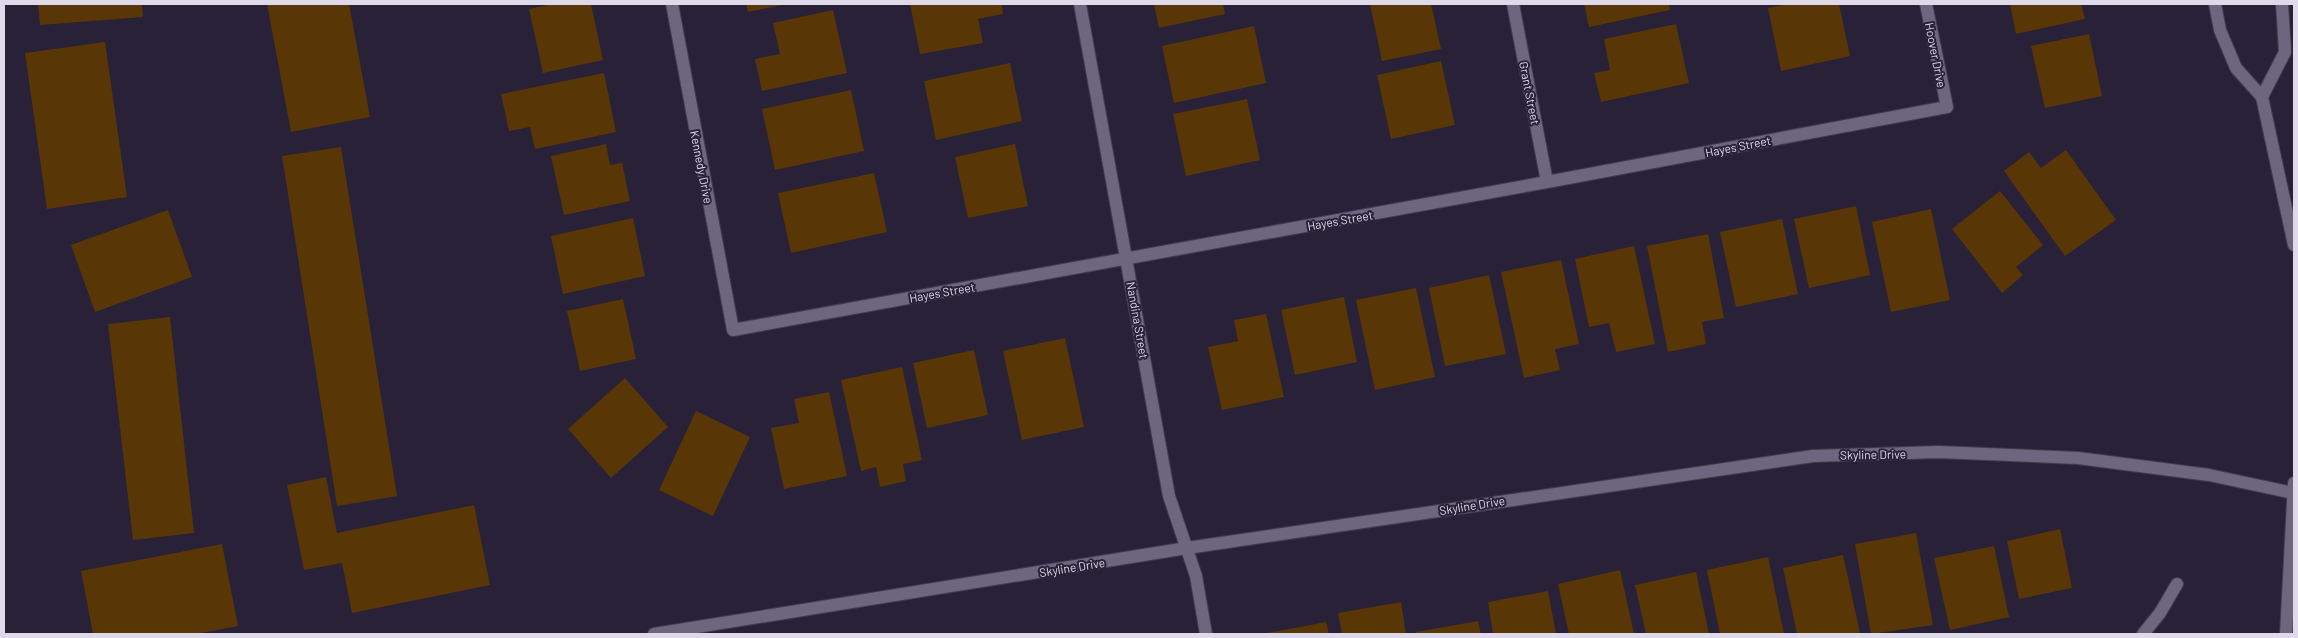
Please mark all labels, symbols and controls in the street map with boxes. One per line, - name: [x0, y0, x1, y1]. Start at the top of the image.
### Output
- street label: Hoover Drive: [1923, 21, 1949, 89]
- street label: Grant Street: [1517, 60, 1543, 126]
- street label: Kennedy Drive: [688, 129, 716, 205]
- street label: Hayes Street: [1704, 133, 1772, 159]
- street label: Hayes Street: [1306, 207, 1374, 233]
- street label: Hayes Street: [908, 279, 976, 305]
- street label: Nandina Street: [1124, 280, 1152, 360]
- street label: Skyline Drive: [1840, 446, 1906, 462]
- street label: Skyline Drive: [1438, 493, 1506, 517]
- street label: Skyline Drive: [1038, 555, 1106, 579]

